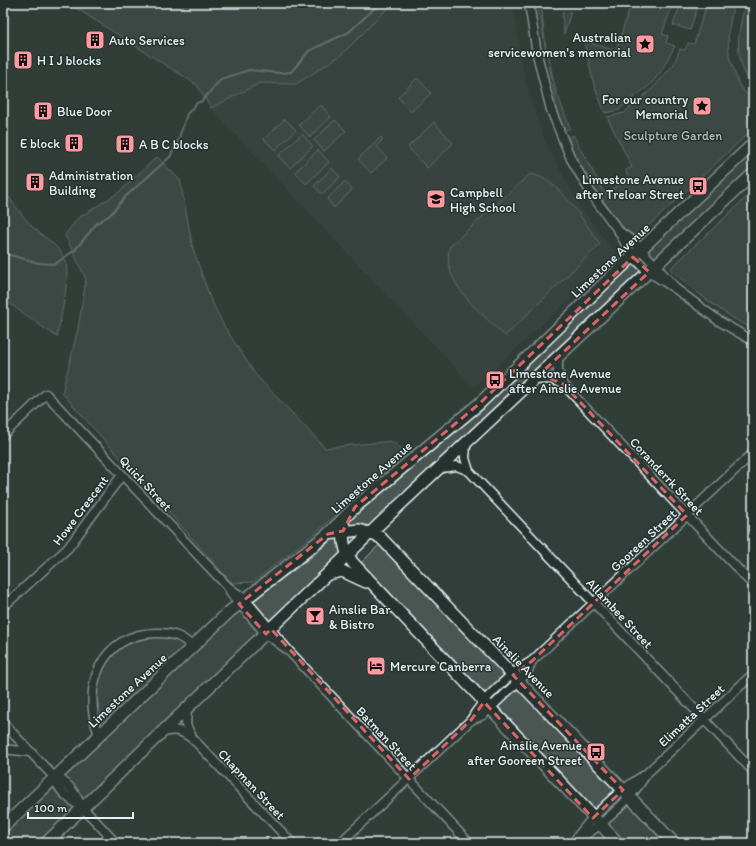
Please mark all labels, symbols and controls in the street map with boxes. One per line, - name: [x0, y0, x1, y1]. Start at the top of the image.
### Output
- building icon: Auto Services: [84, 29, 106, 51]
- place label: Australian servicewomen's memorial: [488, 30, 631, 60]
- place label: Auto Services: [109, 33, 185, 48]
- place icon: Australian servicewomen's memorial: [634, 33, 656, 55]
- building icon: H I J blocks: [12, 49, 34, 71]
- place label: H I J blocks: [37, 53, 102, 68]
- place label: For our country Memorial: [602, 92, 688, 122]
- place icon: For our country Memorial: [691, 95, 713, 117]
- building icon: Blue Door: [32, 100, 54, 122]
- place label: Blue Door: [57, 104, 113, 119]
- park label: Sculpture Garden: [624, 128, 722, 143]
- building icon: E block: [63, 132, 85, 154]
- building icon: A B C blocks: [114, 133, 136, 155]
- place label: E block: [20, 136, 60, 151]
- place label: A B C blocks: [139, 137, 209, 152]
- place label: Administration Building: [49, 168, 133, 198]
- building icon: Administration Building: [24, 171, 46, 193]
- place label: Limestone Avenue after Treloar Street: [575, 172, 684, 202]
- bus stop icon: Limestone Avenue after Treloar Street: [687, 175, 709, 197]
- place label: Campbell High School: [450, 185, 516, 215]
- school or university icon: Campbell High School: [425, 188, 447, 210]
- street label: Limestone Avenue: [568, 220, 653, 301]
- place label: Limestone Avenue after Ainslie Avenue: [509, 366, 621, 396]
- bus stop icon: Limestone Avenue after Ainslie Avenue: [484, 369, 506, 391]
- street label: Coranderrk Street: [627, 434, 707, 518]
- street label: Limestone Avenue: [328, 438, 415, 517]
- street label: Quick Street: [116, 453, 175, 514]
- street label: Howe Crescent: [49, 473, 111, 548]
- street label: Gooreen Street: [607, 506, 679, 575]
- street label: Allambee Street: [583, 575, 656, 651]
- place label: Ainslie Bar & Bistro: [329, 602, 391, 632]
- bar icon: Ainslie Bar & Bistro: [304, 605, 326, 627]
- street label: Ainslie Avenue: [490, 632, 557, 701]
- street label: Limestone Avenue: [85, 650, 170, 731]
- hotel icon: Mercure Canberra: [365, 655, 387, 677]
- place label: Mercure Canberra: [390, 659, 492, 674]
- street label: Elimatta Street: [655, 681, 727, 750]
- street label: Batman Street: [353, 703, 420, 773]
- place label: Ainslie Avenue after Gooreen Street: [467, 738, 582, 768]
- bus stop icon: Ainslie Avenue after Gooreen Street: [585, 741, 607, 763]
- street label: Chapman Street: [215, 746, 288, 823]
- scale bar: [28, 794, 133, 820]
- text: 100 m: [34, 801, 67, 815]

